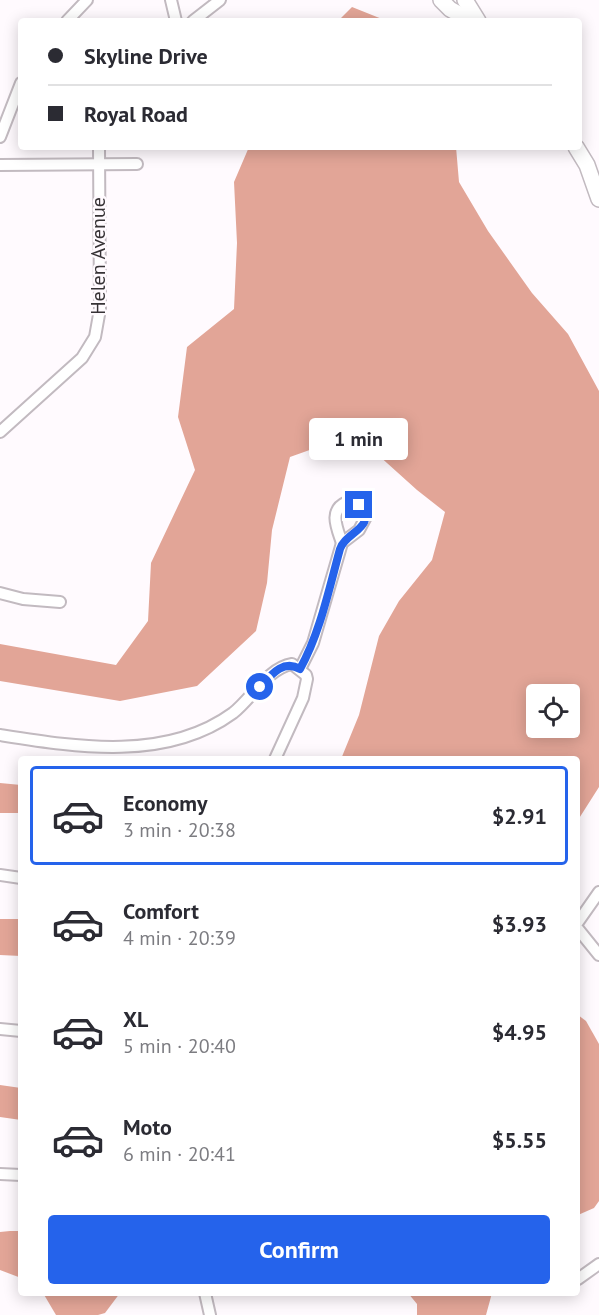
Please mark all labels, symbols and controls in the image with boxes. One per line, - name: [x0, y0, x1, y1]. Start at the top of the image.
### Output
- text: Skyline Drive: [84, 42, 208, 70]
- text: Royal Road: [84, 100, 188, 128]
- street label: Helen Avenue: [85, 197, 111, 315]
- callout: 1 min: [310, 418, 409, 460]
- text: 1 min: [334, 426, 383, 452]
- route end: [345, 491, 372, 518]
- route start: [246, 673, 273, 700]
- map controls: [526, 684, 580, 738]
- button: locate: [526, 684, 580, 738]
- icon: car: [51, 789, 105, 843]
- text: Economy: [123, 789, 207, 817]
- text: $2.91: [492, 802, 547, 830]
- text: 3 min · 20:38: [123, 817, 236, 843]
- icon: car: [51, 897, 105, 951]
- text: Comfort: [123, 897, 199, 925]
- text: $3.93: [492, 910, 547, 938]
- text: 4 min · 20:39: [123, 925, 236, 951]
- icon: car: [51, 1005, 105, 1059]
- text: XL: [123, 1005, 148, 1033]
- text: $4.95: [492, 1018, 547, 1046]
- text: 5 min · 20:40: [123, 1033, 236, 1059]
- icon: car: [51, 1113, 105, 1167]
- text: Moto: [123, 1113, 172, 1141]
- text: $5.55: [492, 1126, 547, 1154]
- text: 6 min · 20:41: [123, 1141, 236, 1167]
- button: Confirm: [48, 1215, 550, 1284]

